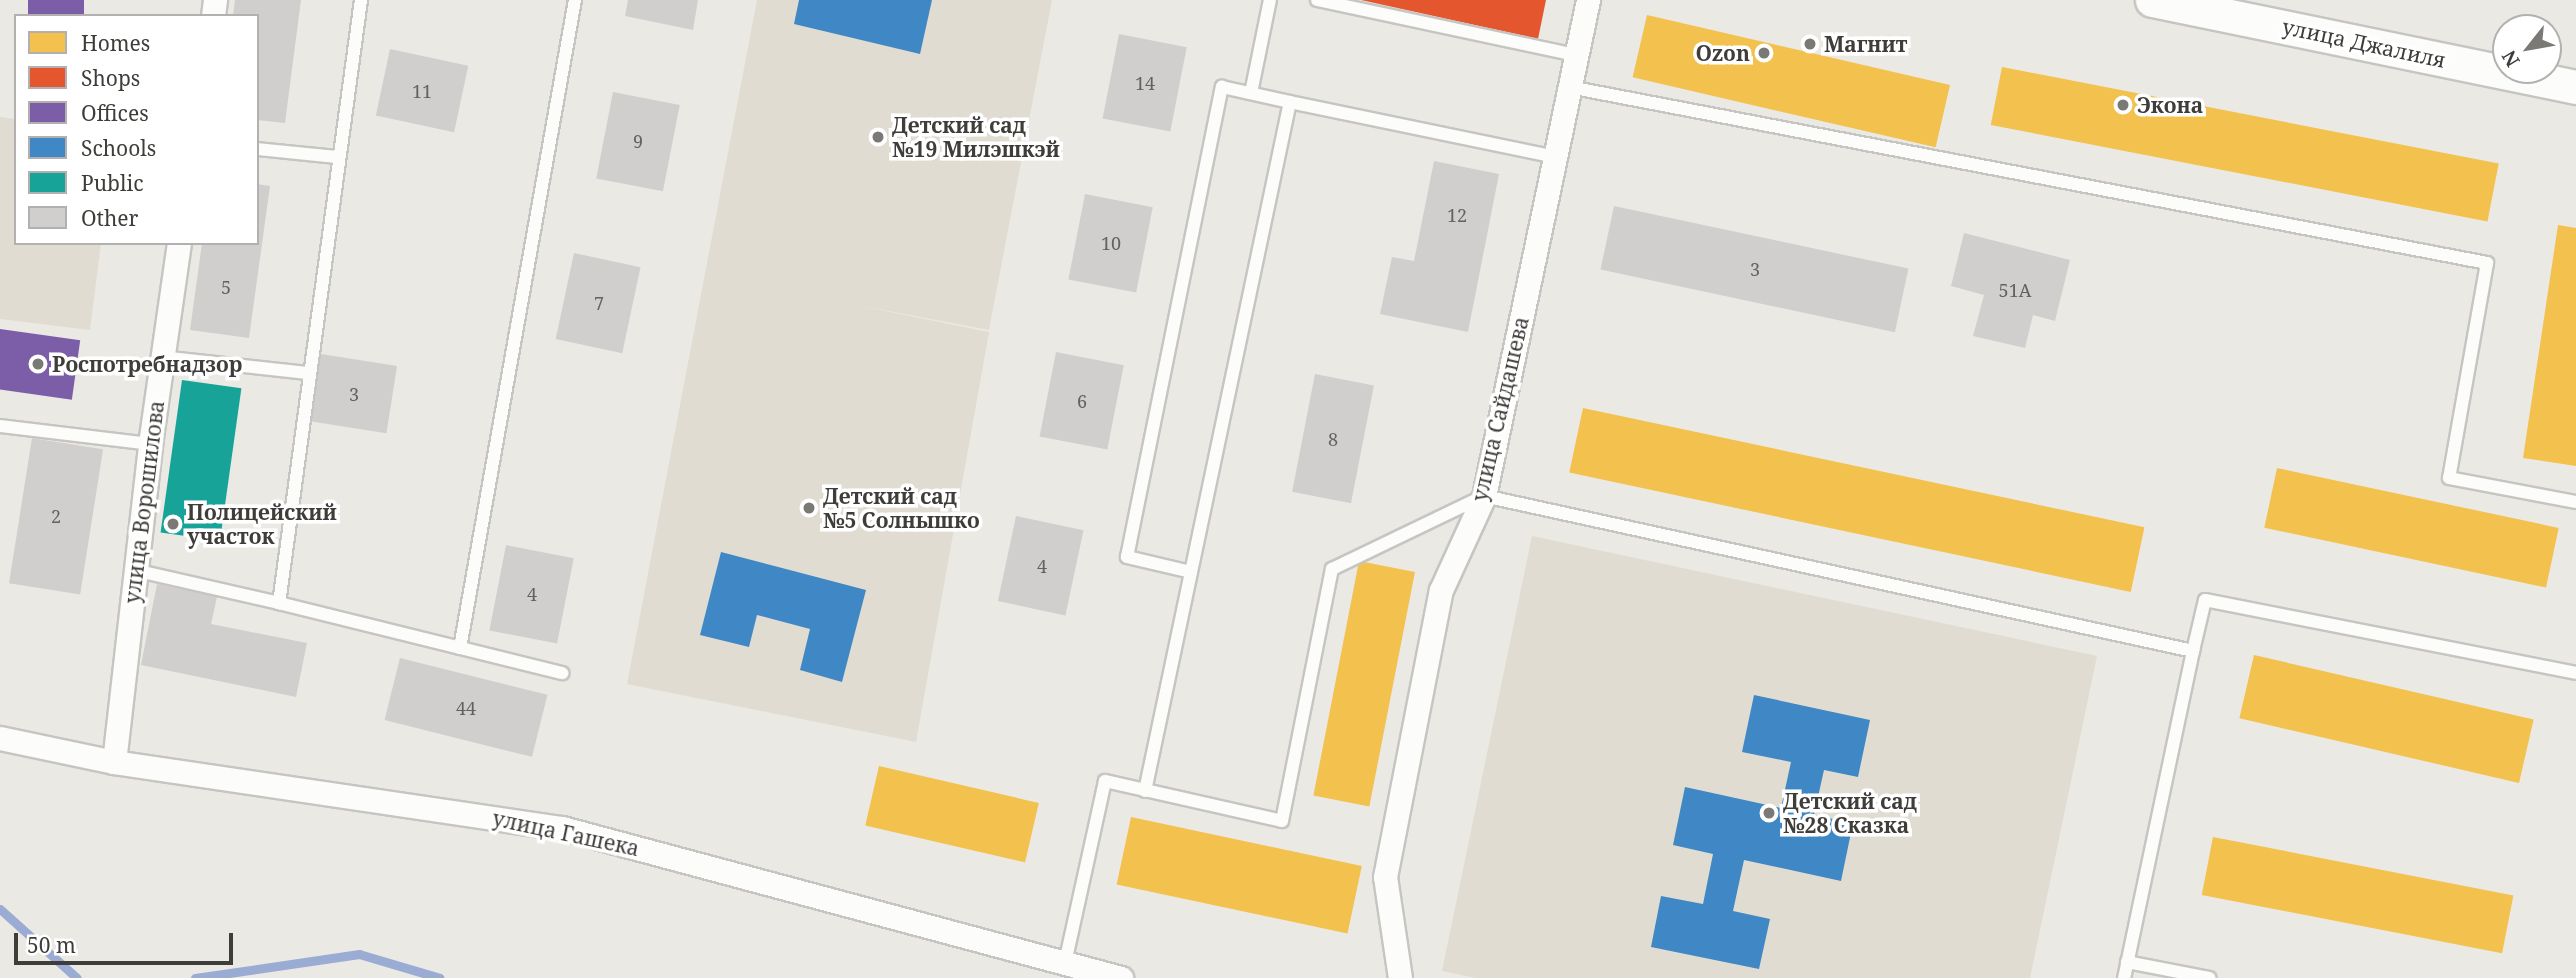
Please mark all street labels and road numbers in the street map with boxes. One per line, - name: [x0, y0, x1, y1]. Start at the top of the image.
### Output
- street label: улица Джалиля: [2280, 13, 2448, 73]
- street label: улица Сайдашева: [1466, 314, 1534, 504]
- street label: улица Ворошилова: [119, 399, 169, 605]
- street label: улица Гашека: [490, 805, 642, 861]

